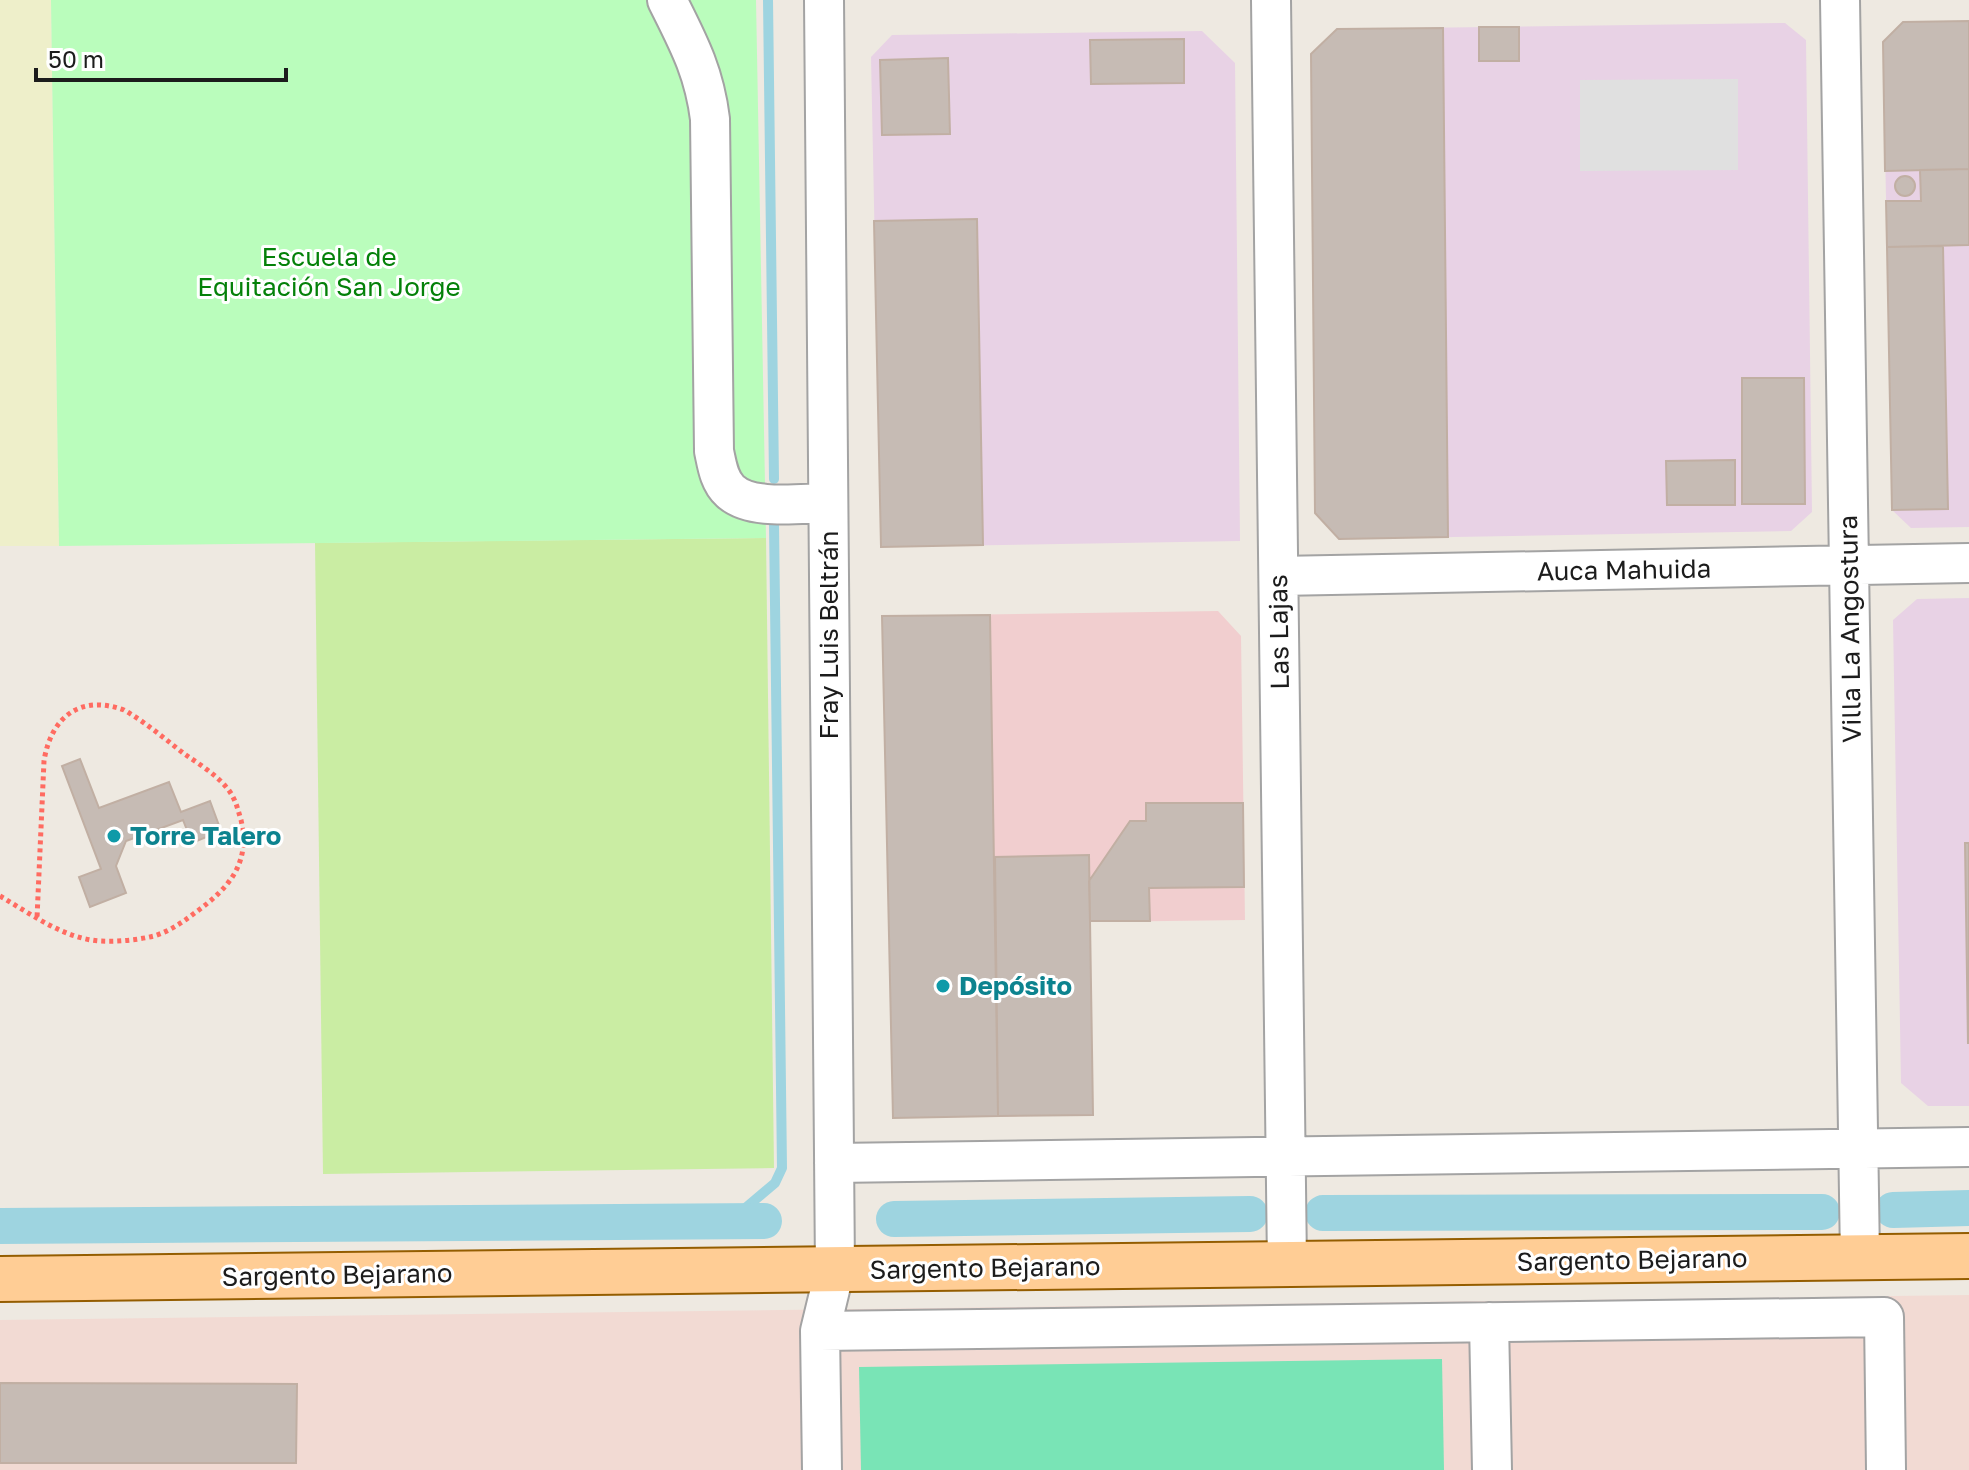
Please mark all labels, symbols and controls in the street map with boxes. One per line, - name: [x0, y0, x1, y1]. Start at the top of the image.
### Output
- scale bar: [36, 32, 286, 82]
- text: 50 m: [48, 44, 104, 73]
- park label: Escuela de Equitación San Jorge: [197, 241, 461, 302]
- street label: Villa La Angostura: [1832, 515, 1867, 743]
- street label: Fray Luis Beltrán: [813, 530, 844, 740]
- street label: Auca Mahuida: [1537, 552, 1711, 587]
- street label: Las Lajas: [1262, 574, 1295, 690]
- place label: Torre Talero: [130, 820, 281, 851]
- marker: Torre Talero: [105, 827, 123, 845]
- place label: Depósito: [959, 970, 1072, 1001]
- marker: Depósito: [934, 977, 952, 995]
- street label: Sargento Bejarano: [1516, 1242, 1748, 1277]
- street label: Sargento Bejarano: [869, 1250, 1101, 1285]
- street label: Sargento Bejarano: [221, 1257, 453, 1292]

